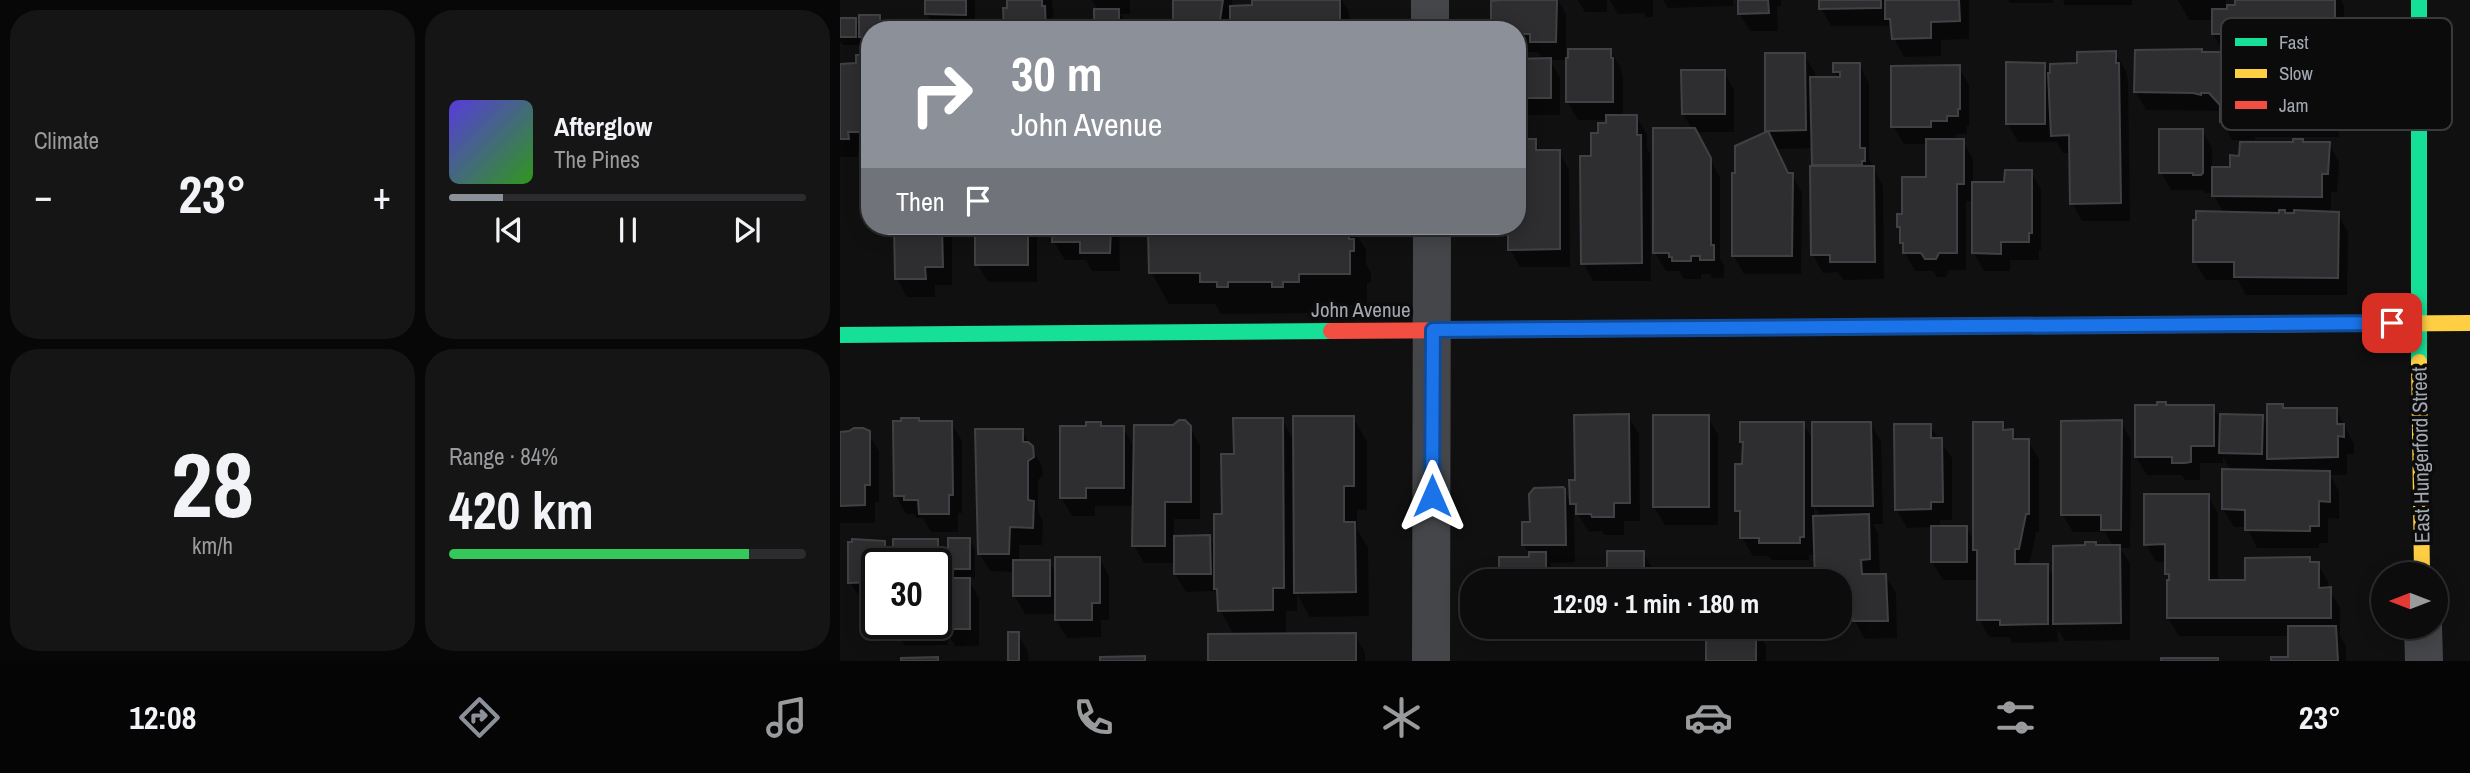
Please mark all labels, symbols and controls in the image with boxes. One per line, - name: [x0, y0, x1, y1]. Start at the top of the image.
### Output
- legend: [2221, 18, 2452, 130]
- text: Fast: [2279, 29, 2309, 55]
- text: 30 m: [1011, 40, 1103, 106]
- icon: right: [896, 49, 987, 140]
- text: Slow: [2279, 60, 2314, 86]
- text: Jam: [2279, 92, 2308, 118]
- text: John Avenue: [1011, 103, 1162, 146]
- text: Afterglow: [554, 109, 652, 144]
- text: Climate: [34, 125, 99, 156]
- text: The Pines: [554, 144, 640, 175]
- text: 23°: [178, 159, 247, 229]
- text: −: [34, 170, 52, 221]
- text: +: [373, 170, 391, 221]
- icon: arrive: [959, 182, 997, 220]
- text: Then: [896, 184, 945, 219]
- icon: previous: [490, 211, 528, 249]
- icon: pause: [609, 211, 647, 249]
- icon: next: [728, 211, 766, 249]
- pin: [2362, 293, 2422, 353]
- street label: John Avenue: [1311, 295, 1411, 324]
- icon: arrive: [2373, 304, 2411, 342]
- street label: East Hungerford Street: [2404, 367, 2437, 543]
- text: 28: [171, 423, 254, 545]
- text: Range · 84%: [449, 441, 558, 472]
- position arrow: [1395, 459, 1469, 533]
- text: 420 km: [449, 475, 594, 545]
- text: km/h: [192, 530, 233, 561]
- speed limit sign: 30: [861, 548, 952, 639]
- north arrow: [2371, 562, 2448, 639]
- map controls: [2371, 562, 2448, 639]
- text: 12:09 · 1 min · 180 m: [1553, 586, 1759, 621]
- icon: directions: [455, 693, 504, 742]
- icon: music: [762, 693, 811, 742]
- icon: phone: [1069, 693, 1118, 742]
- icon: climate: [1377, 693, 1426, 742]
- icon: car: [1684, 693, 1733, 742]
- icon: filters: [1991, 693, 2040, 742]
- text: 12:08: [129, 696, 196, 739]
- text: 23°: [2299, 696, 2341, 739]

